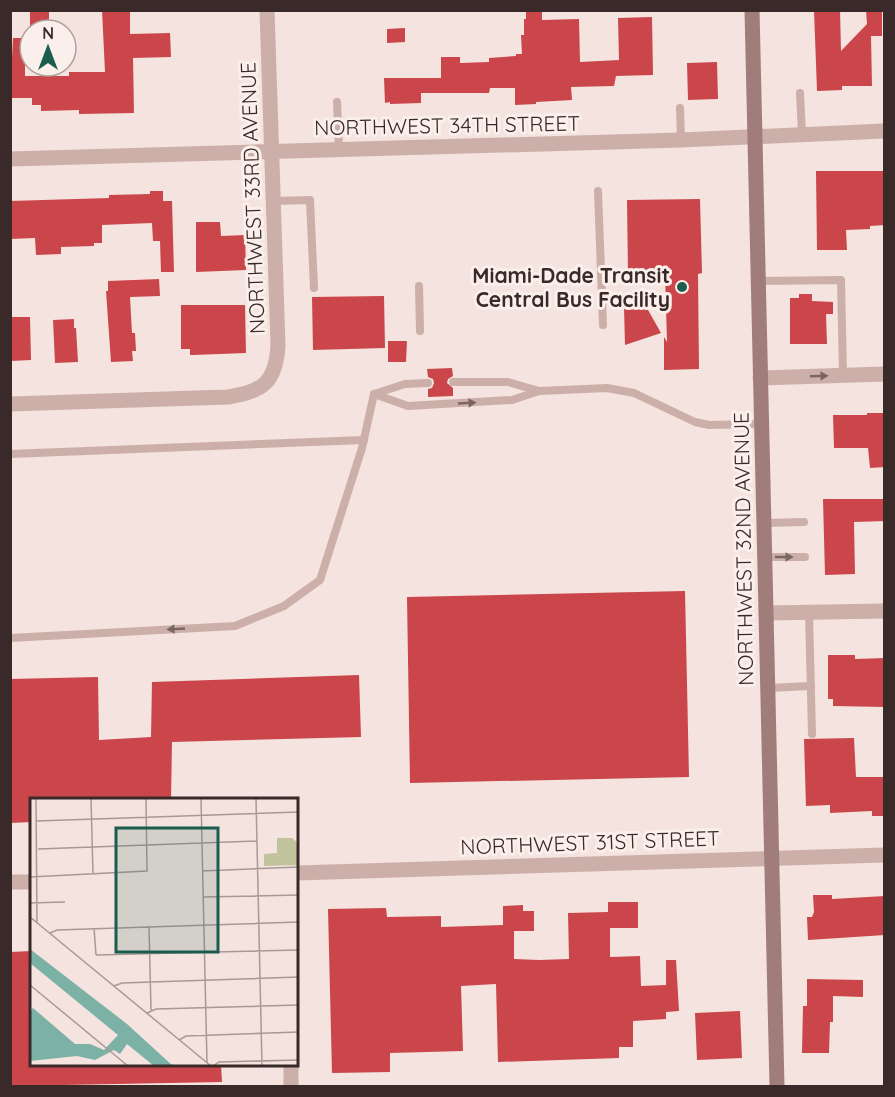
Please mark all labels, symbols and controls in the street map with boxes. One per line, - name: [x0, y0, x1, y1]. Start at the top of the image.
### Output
- north arrow: [18, 18, 78, 78]
- text: N: [42, 23, 54, 43]
- street label: NORTHWEST 33RD AVENUE: [234, 62, 270, 334]
- street label: NORTHWEST 34TH STREET: [314, 110, 580, 140]
- place label: Miami-Dade Transit Central Bus Facility: [472, 262, 670, 312]
- marker: Miami-Dade Transit Central Bus Facility: [675, 280, 689, 294]
- one-way arrow: [809, 372, 828, 381]
- one-way arrow: [457, 398, 476, 407]
- street label: NORTHWEST 32ND AVENUE: [728, 412, 758, 686]
- one-way arrow: [775, 552, 794, 562]
- one-way arrow: [167, 625, 186, 634]
- inset map: [30, 798, 298, 1067]
- street label: NORTHWEST 31ST STREET: [460, 824, 720, 860]

